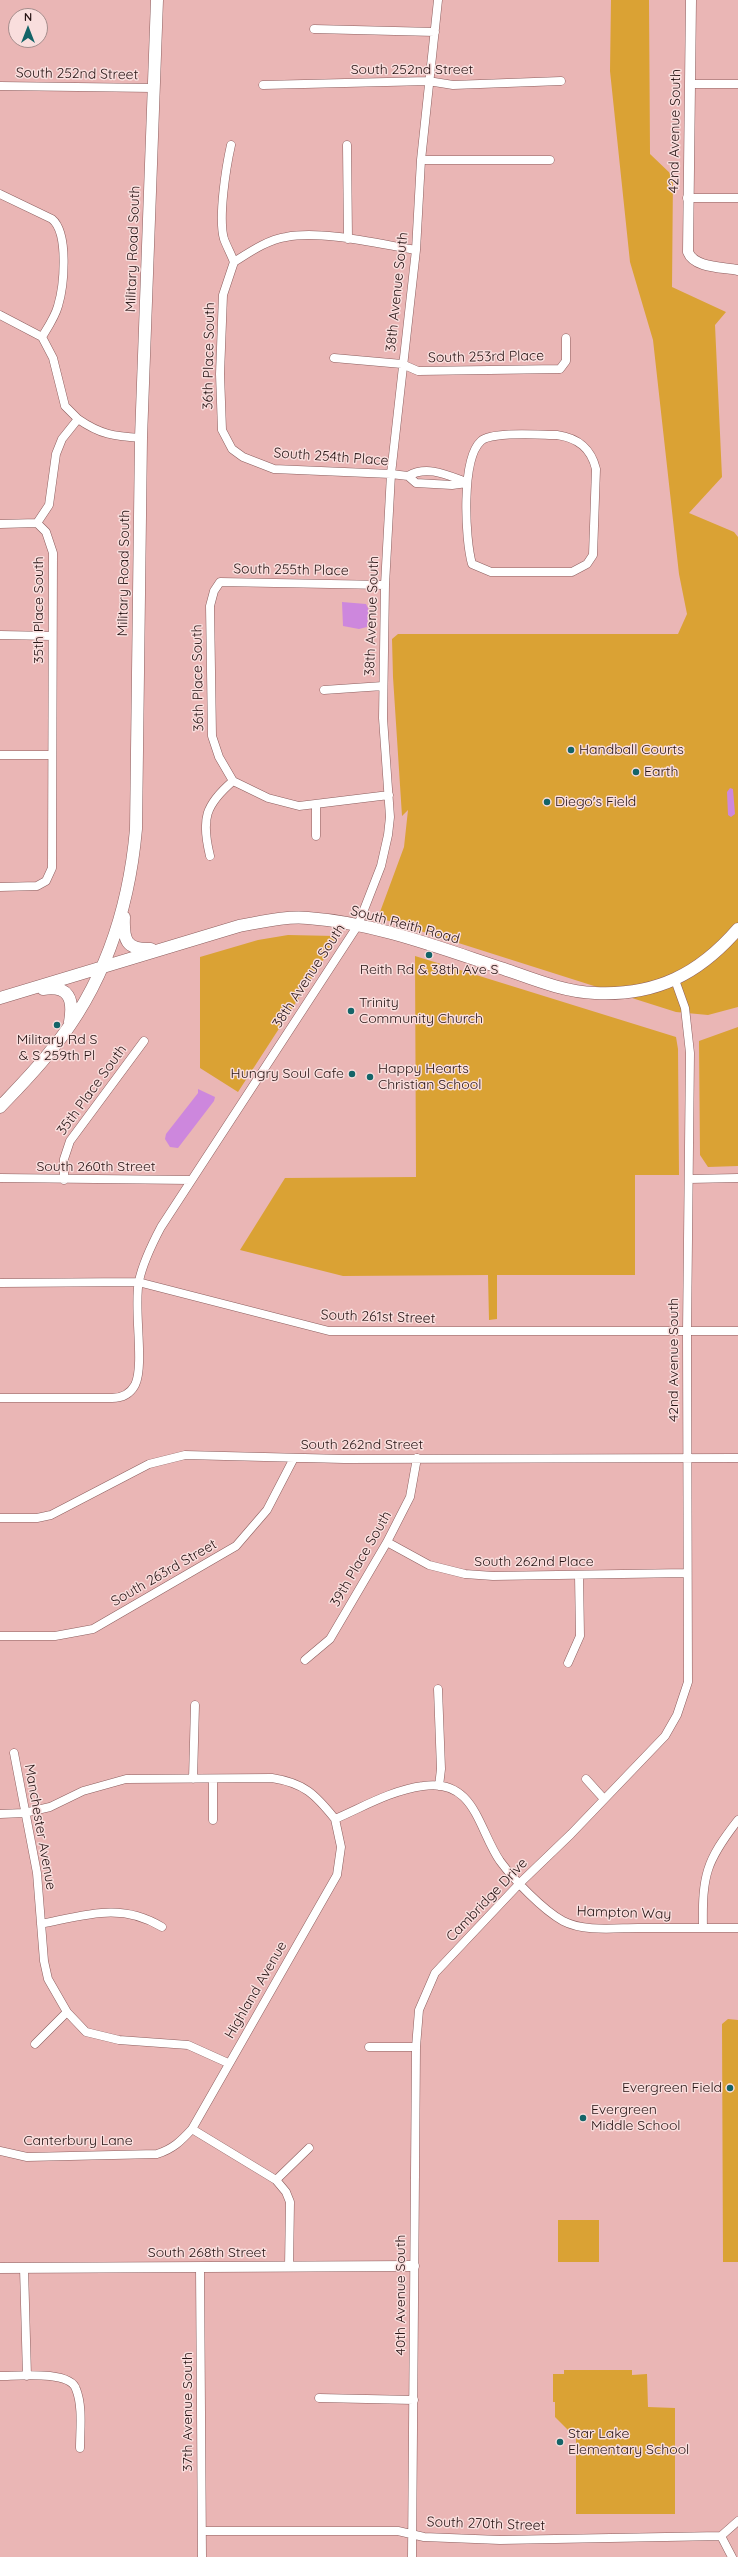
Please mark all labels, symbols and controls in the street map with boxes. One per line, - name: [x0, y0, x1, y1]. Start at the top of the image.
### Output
- north arrow: [8, 8, 48, 48]
- text: N: [24, 10, 32, 24]
- street label: South 252nd Street: [351, 62, 473, 78]
- street label: South 252nd Street: [16, 65, 138, 83]
- street label: 42nd Avenue South: [666, 69, 684, 193]
- street label: Military Road South: [122, 185, 144, 313]
- street label: 38th Avenue South: [382, 231, 412, 353]
- street label: 36th Place South: [200, 302, 218, 410]
- street label: South 253rd Place: [428, 348, 544, 366]
- street label: South 254th Place: [273, 445, 389, 469]
- street label: Military Road South: [114, 509, 134, 637]
- street label: 35th Place South: [31, 556, 47, 664]
- street label: 38th Avenue South: [362, 556, 382, 676]
- street label: South 255th Place: [233, 561, 349, 579]
- street label: 36th Place South: [189, 624, 207, 732]
- place label: Handball Courts: [579, 742, 684, 758]
- marker: Handball Courts: [566, 745, 576, 755]
- place label: Earth: [644, 764, 679, 780]
- marker: Earth: [631, 767, 641, 777]
- place label: Diego's Field: [555, 794, 636, 810]
- marker: Diego's Field: [542, 797, 552, 807]
- street label: South Reith Road: [349, 902, 461, 948]
- street label: 38th Avenue South: [269, 921, 349, 1031]
- marker: Reith Rd & 38th Ave S: [424, 950, 434, 960]
- place label: Reith Rd & 38th Ave S: [360, 962, 498, 978]
- place label: Trinity Community Church: [359, 995, 483, 1028]
- marker: Trinity Community Church: [346, 1006, 356, 1016]
- marker: Military Rd S & S 259th Pl: [52, 1020, 62, 1030]
- place label: Military Rd S & S 259th Pl: [17, 1032, 97, 1064]
- street label: 35th Place South: [54, 1042, 130, 1138]
- place label: Happy Hearts Christian School: [378, 1061, 481, 1094]
- place label: Hungry Soul Cafe: [231, 1066, 344, 1082]
- marker: Hungry Soul Cafe: [347, 1069, 357, 1079]
- marker: Happy Hearts Christian School: [365, 1072, 375, 1082]
- street label: South 260th Street: [36, 1159, 156, 1175]
- street label: 42nd Avenue South: [666, 1298, 682, 1422]
- street label: South 261st Street: [320, 1307, 436, 1327]
- street label: South 262nd Street: [301, 1437, 423, 1453]
- street label: 39th Place South: [327, 1508, 395, 1610]
- street label: South 263rd Street: [108, 1536, 220, 1610]
- street label: South 262nd Place: [474, 1554, 594, 1570]
- street label: Manchester Avenue: [21, 1763, 59, 1891]
- street label: Cambridge Drive: [443, 1855, 531, 1945]
- street label: Hampton Way: [576, 1903, 672, 1923]
- street label: Highland Avenue: [221, 1938, 291, 2042]
- place label: Evergreen Field: [622, 2080, 722, 2096]
- marker: Evergreen Field: [725, 2083, 735, 2093]
- place label: Evergreen Middle School: [591, 2102, 681, 2134]
- marker: Evergreen Middle School: [578, 2113, 588, 2123]
- street label: Canterbury Lane: [23, 2133, 133, 2149]
- street label: 40th Avenue South: [393, 2235, 409, 2355]
- street label: South 268th Street: [148, 2245, 266, 2261]
- street label: 37th Avenue South: [180, 2352, 196, 2472]
- place label: Star Lake Elementary School: [568, 2426, 689, 2458]
- marker: Star Lake Elementary School: [555, 2437, 565, 2447]
- street label: South 270th Street: [426, 2514, 546, 2534]

